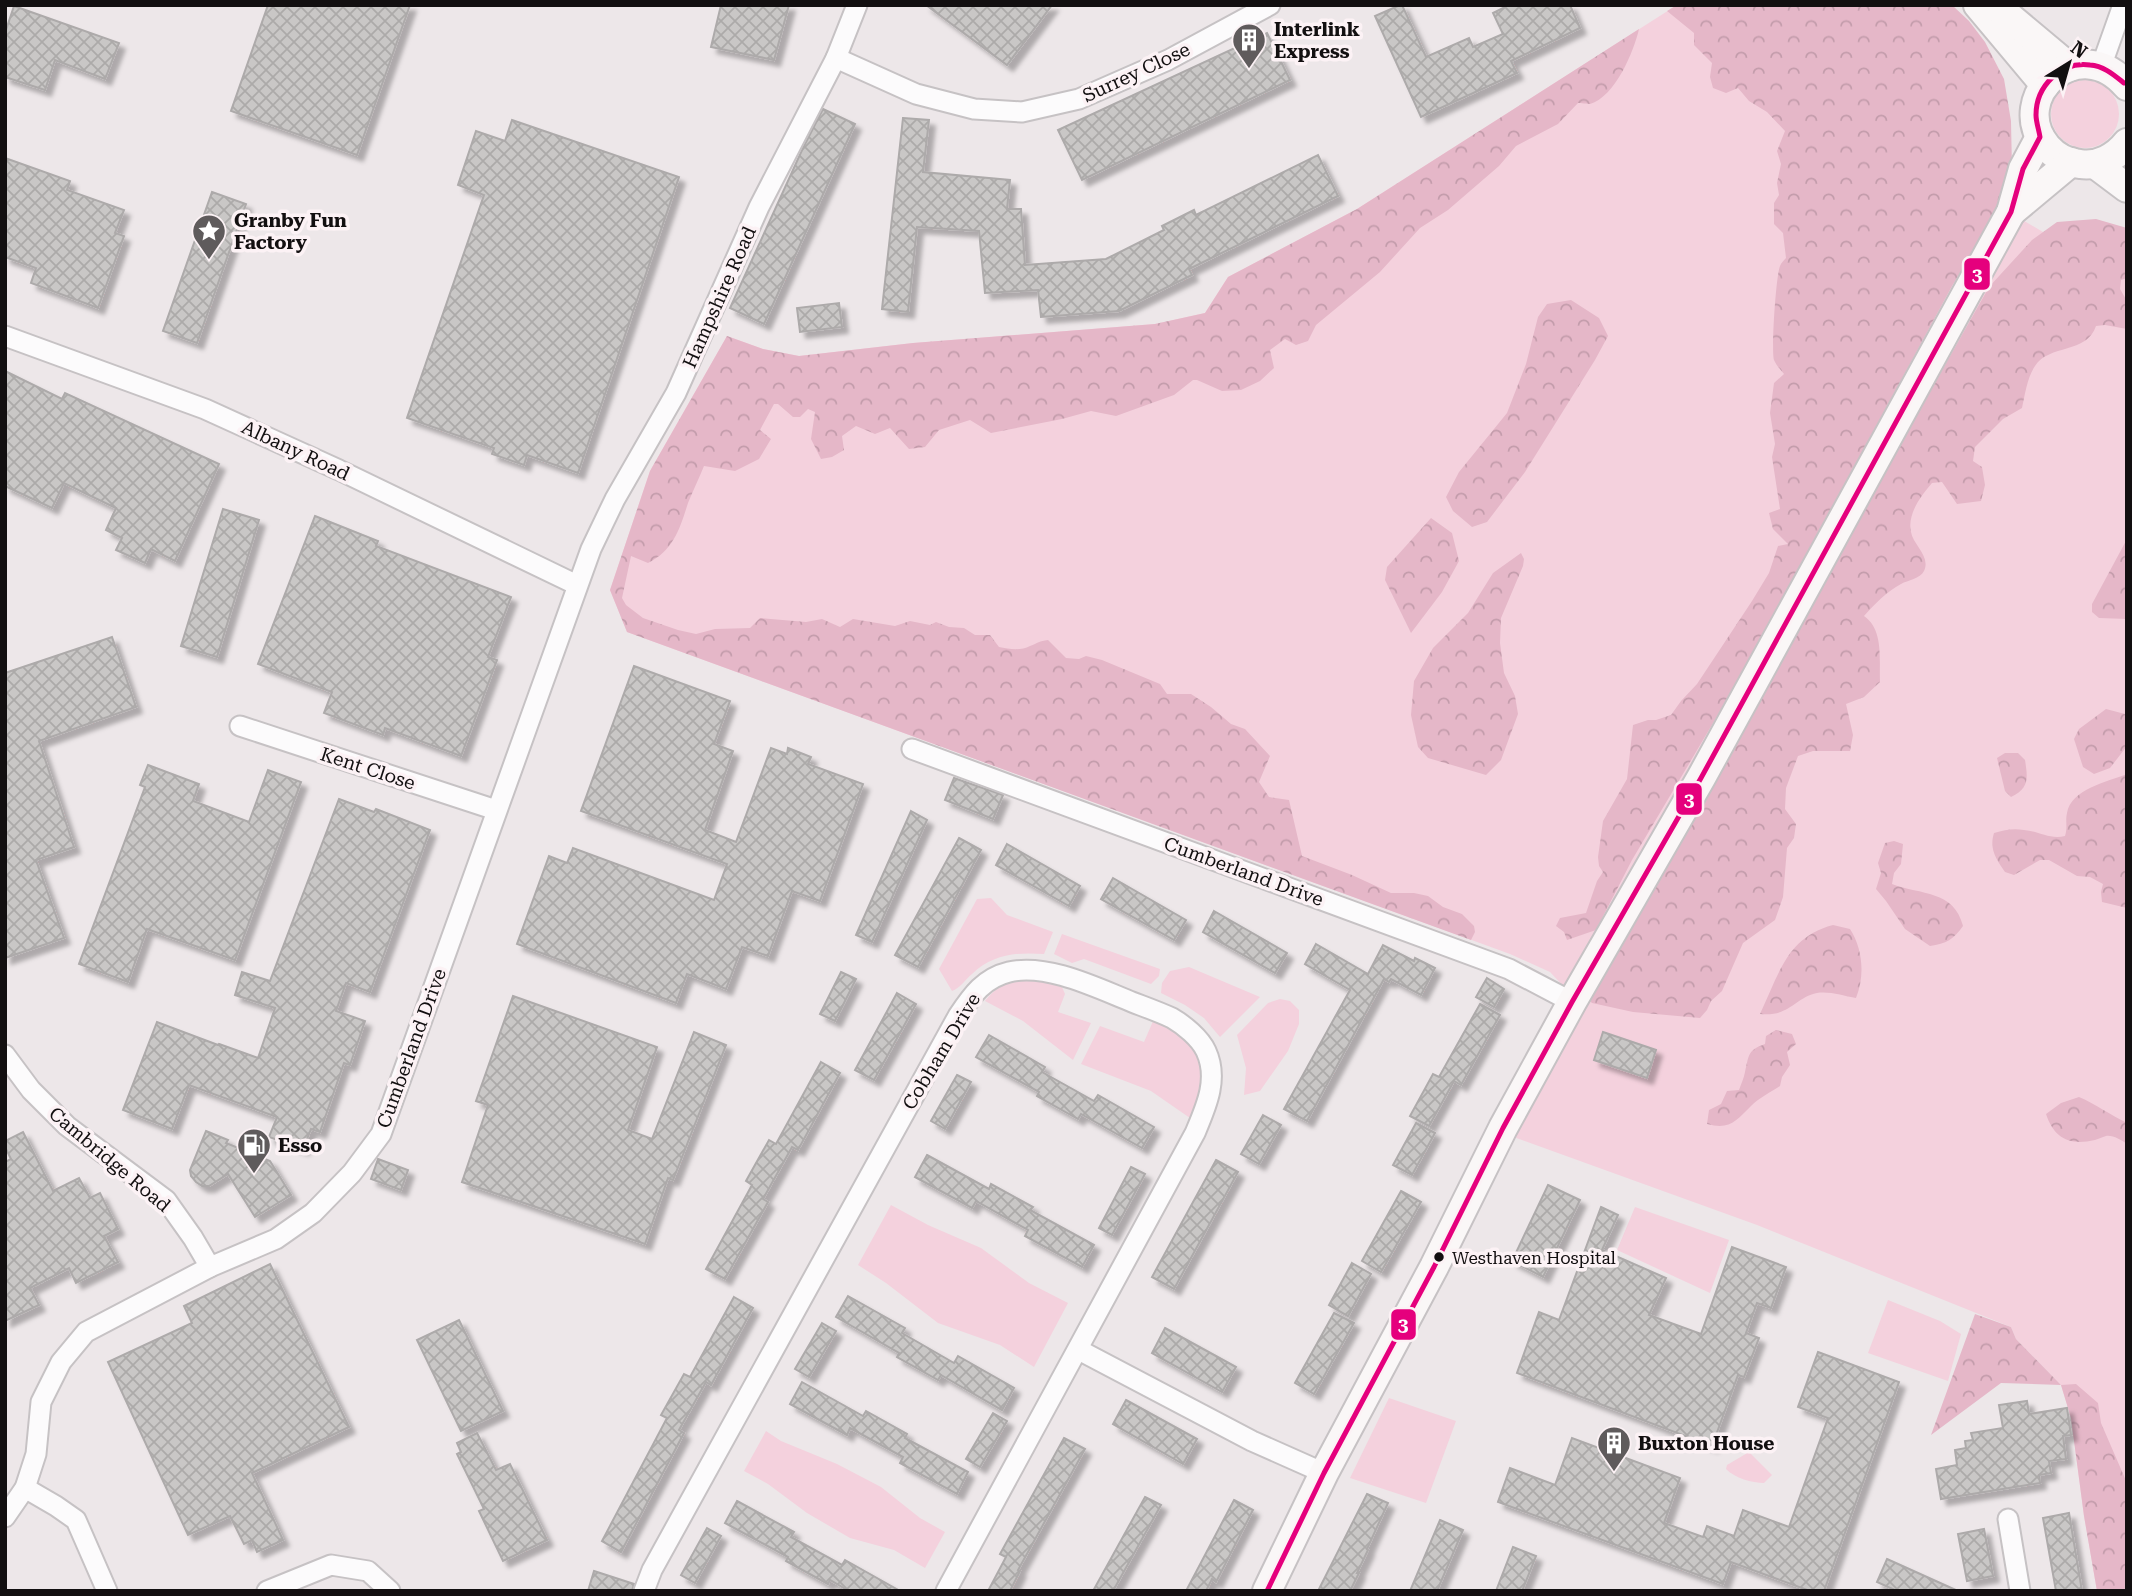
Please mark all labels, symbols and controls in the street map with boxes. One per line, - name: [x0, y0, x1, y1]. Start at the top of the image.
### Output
- place label: Interlink Express: [1274, 18, 1360, 63]
- building icon: Interlink Express: [1230, 21, 1268, 70]
- north arrow: [2034, 28, 2104, 98]
- text: N: [2066, 36, 2092, 64]
- street label: Surrey Close: [1079, 38, 1194, 107]
- place label: Granby Fun Factory: [234, 209, 347, 254]
- place icon: Granby Fun Factory: [190, 212, 228, 261]
- street label: Hampshire Road: [678, 223, 761, 372]
- line badge: 3: [1963, 257, 1991, 291]
- text: 3: [1972, 263, 1983, 286]
- street label: Albany Road: [238, 415, 353, 486]
- street label: Kent Close: [317, 742, 418, 795]
- line badge: 3: [1675, 782, 1703, 816]
- text: 3: [1684, 788, 1695, 811]
- street label: Cumberland Drive: [1161, 832, 1327, 911]
- street label: Cumberland Drive: [372, 965, 451, 1131]
- street label: Cobham Drive: [898, 989, 985, 1114]
- street label: Cambridge Road: [44, 1102, 175, 1217]
- fuel station icon: Esso: [235, 1126, 273, 1175]
- place label: Esso: [278, 1134, 322, 1157]
- place label: Westhaven Hospital: [1452, 1248, 1616, 1268]
- marker: Westhaven Hospital: [1432, 1250, 1446, 1264]
- line badge: 3: [1390, 1308, 1417, 1341]
- text: 3: [1398, 1313, 1409, 1336]
- building icon: Buxton House: [1595, 1424, 1633, 1473]
- place label: Buxton House: [1638, 1432, 1774, 1455]

